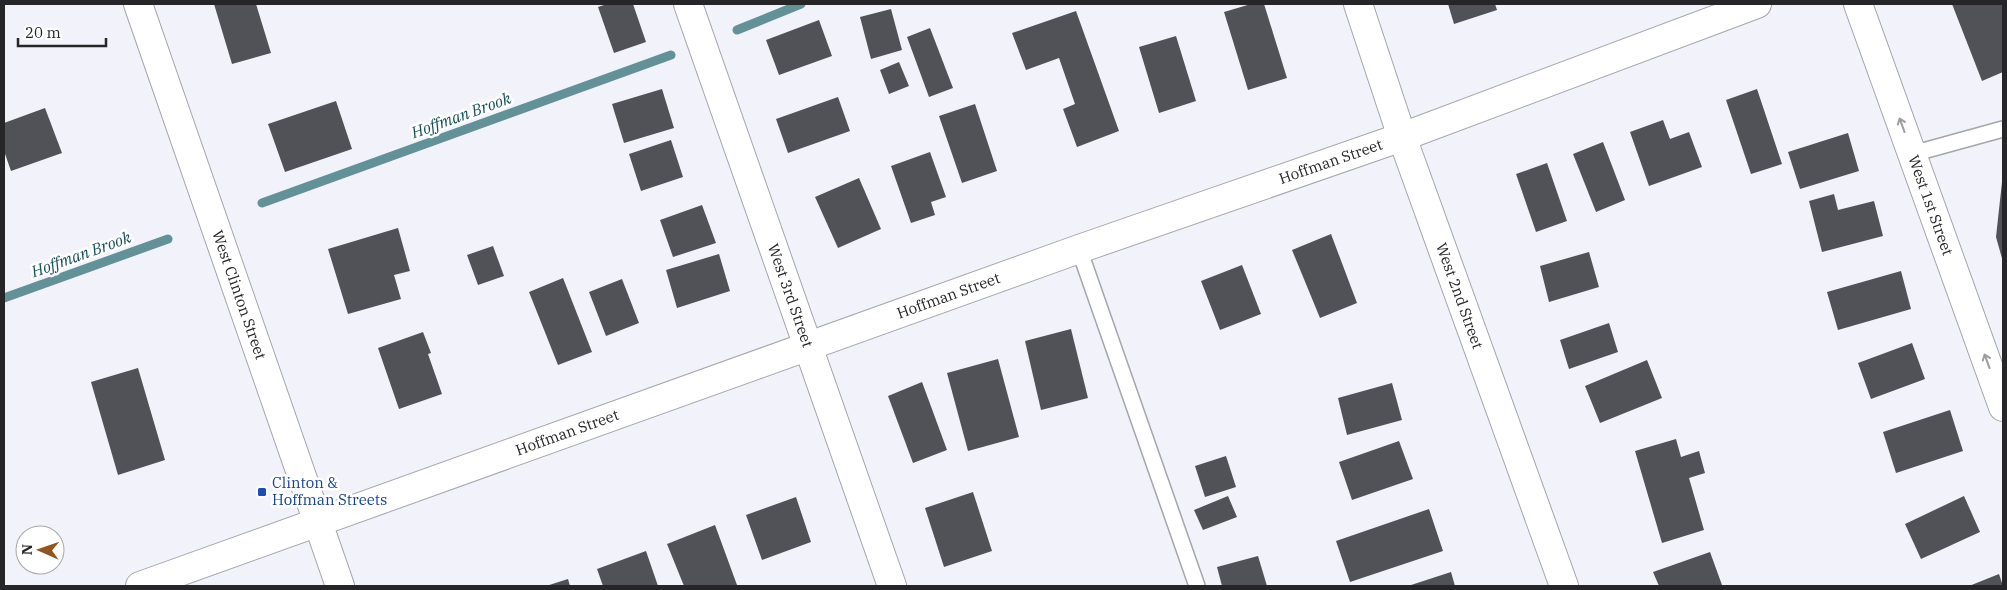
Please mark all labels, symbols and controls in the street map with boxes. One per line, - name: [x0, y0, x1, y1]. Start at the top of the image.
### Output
- scale bar: [18, 15, 105, 47]
- text: 20 m: [25, 23, 61, 42]
- water label: Hoffman Brook: [407, 88, 514, 143]
- one-way arrow: [1897, 118, 1906, 134]
- street label: Hoffman Street: [1276, 135, 1385, 188]
- street label: West 1st Street: [1904, 153, 1958, 258]
- water label: Hoffman Brook: [27, 227, 134, 282]
- street label: West Clinton Street: [208, 228, 271, 362]
- street label: West 2nd Street: [1432, 240, 1488, 351]
- street label: West 3rd Street: [764, 241, 818, 350]
- street label: Hoffman Street: [894, 268, 1002, 323]
- one-way arrow: [1982, 353, 1991, 369]
- street label: Hoffman Street: [513, 405, 621, 459]
- place label: Clinton & Hoffman Streets: [272, 473, 387, 509]
- marker: Clinton & Hoffman Streets: [256, 486, 268, 498]
- north arrow: [15, 525, 65, 575]
- text: N: [18, 544, 36, 555]

